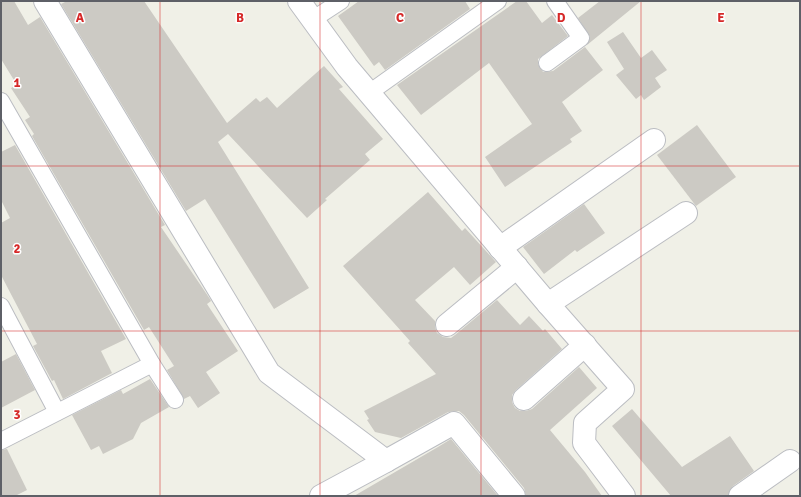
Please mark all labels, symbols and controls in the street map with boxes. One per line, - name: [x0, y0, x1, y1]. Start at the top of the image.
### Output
- text: A: [76, 10, 85, 26]
- text: B: [236, 10, 244, 26]
- text: C: [396, 10, 404, 26]
- text: D: [557, 10, 566, 26]
- text: E: [717, 10, 725, 26]
- text: 1: [13, 75, 21, 91]
- text: 2: [13, 241, 21, 257]
- text: 3: [13, 407, 21, 423]

